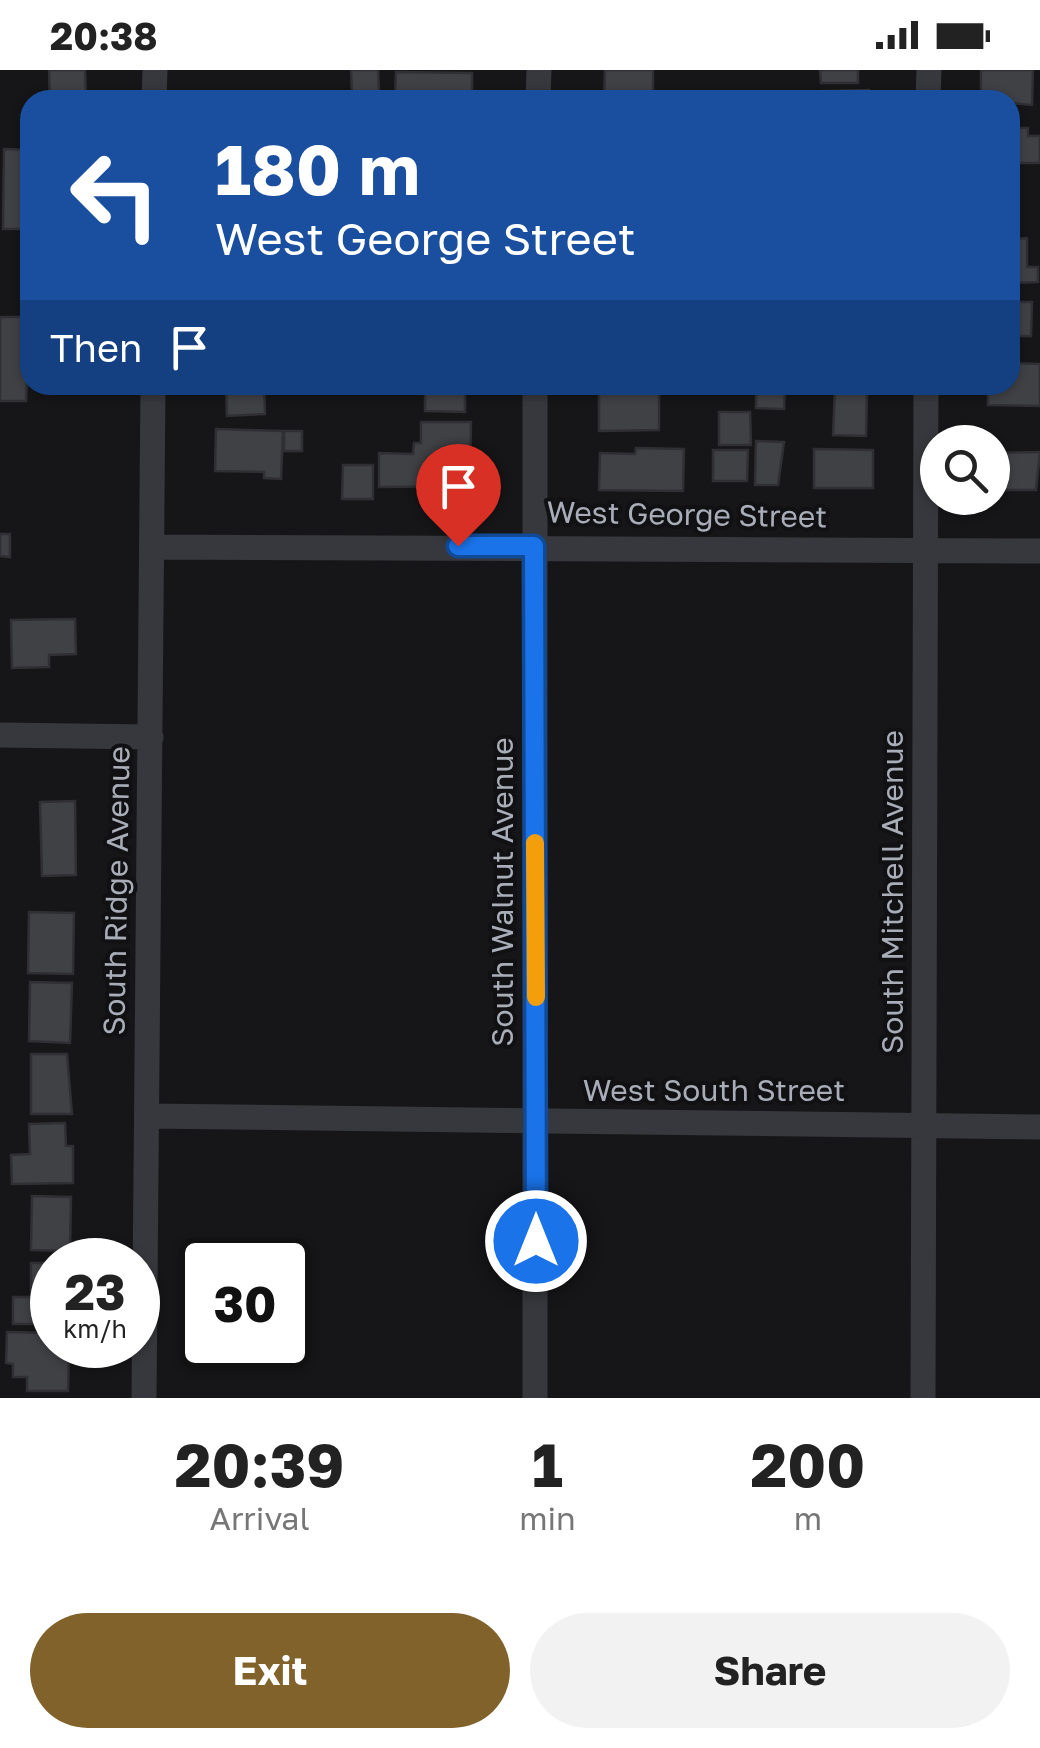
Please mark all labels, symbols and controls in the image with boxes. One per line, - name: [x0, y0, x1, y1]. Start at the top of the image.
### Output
- text: 20:38: [50, 13, 158, 58]
- text: 180 m: [215, 126, 420, 210]
- icon: left: [50, 130, 180, 260]
- text: West George Street: [215, 211, 636, 265]
- icon: arrive: [162, 320, 217, 375]
- text: Then: [50, 325, 142, 370]
- map controls: [920, 425, 1010, 515]
- button: search: [920, 425, 1010, 515]
- pin: [416, 444, 501, 547]
- icon: arrive: [431, 459, 486, 514]
- street label: West George Street: [546, 494, 828, 534]
- street label: South Mitchell Avenue: [874, 730, 910, 1054]
- street label: South Walnut Avenue: [484, 737, 520, 1047]
- street label: South Ridge Avenue: [95, 746, 137, 1036]
- street label: West South Street: [583, 1072, 845, 1108]
- position arrow: [484, 1189, 588, 1293]
- speed limit sign: 30: [180, 1238, 310, 1368]
- text: 23: [64, 1261, 125, 1321]
- text: km/h: [63, 1313, 127, 1344]
- text: 20:39: [175, 1428, 344, 1500]
- text: 1: [532, 1428, 563, 1500]
- text: 200: [751, 1428, 865, 1500]
- text: Arrival: [209, 1499, 310, 1537]
- text: min: [519, 1499, 576, 1537]
- text: m: [794, 1499, 822, 1537]
- button: Exit: [30, 1613, 510, 1728]
- button: Share: [530, 1613, 1010, 1728]

